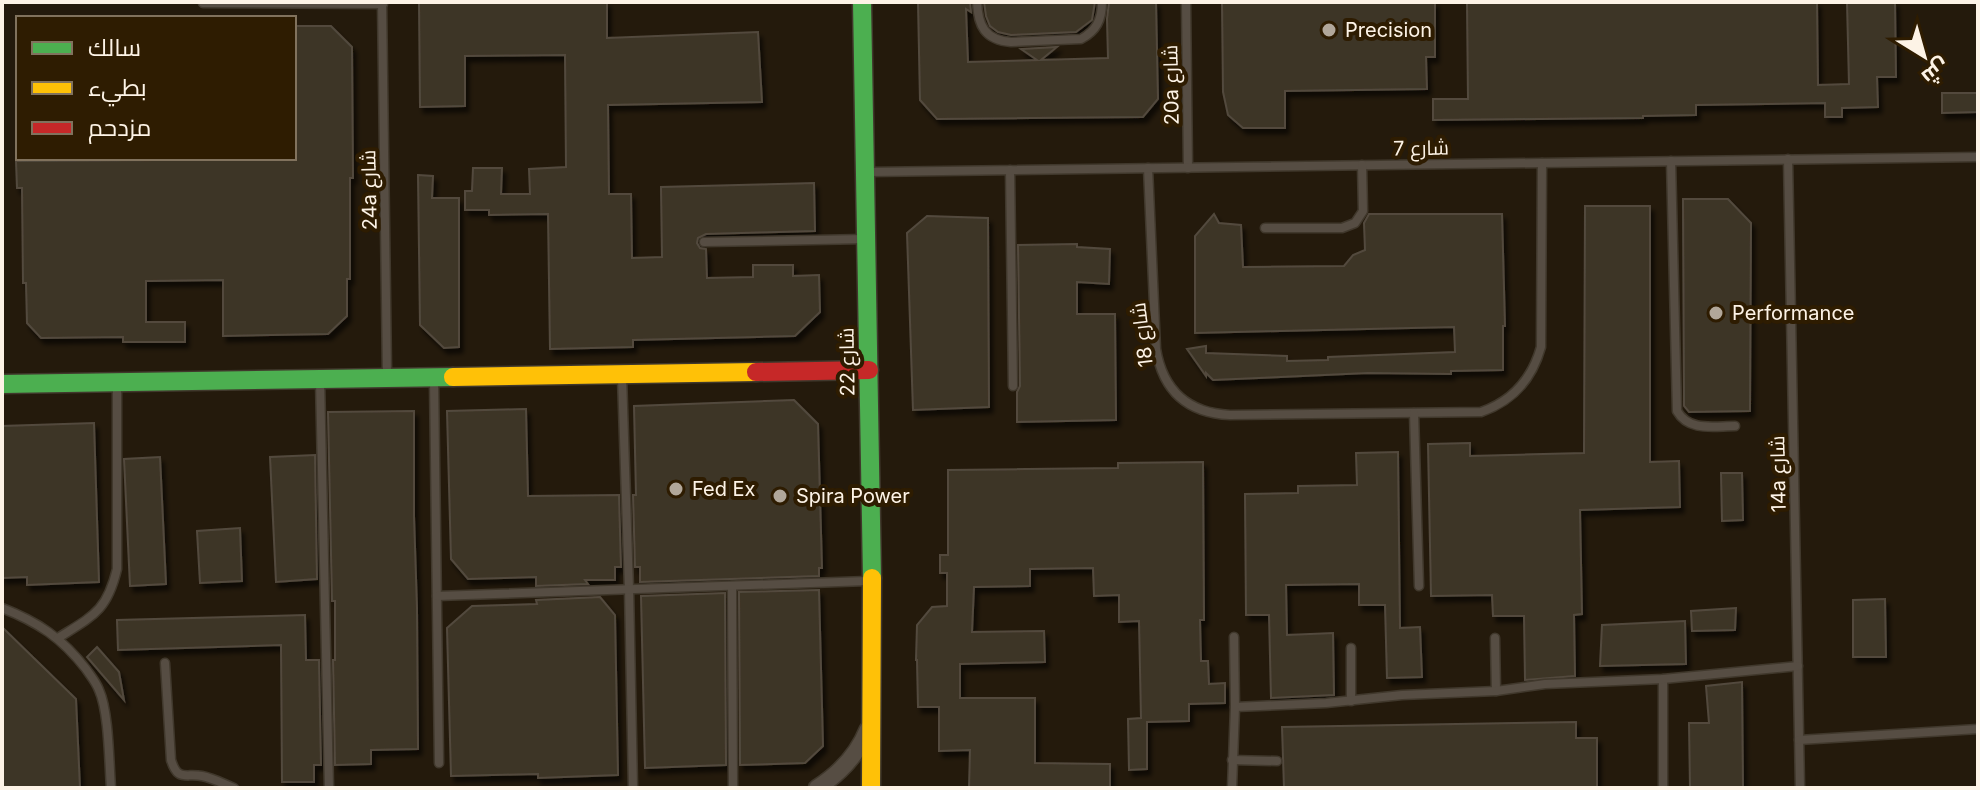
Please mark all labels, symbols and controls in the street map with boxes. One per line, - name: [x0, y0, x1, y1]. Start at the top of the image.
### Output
- legend: [16, 16, 296, 160]
- north arrow: [1884, 16, 1964, 96]
- place label: Precision: [1345, 18, 1432, 42]
- marker: Precision: [1320, 21, 1338, 39]
- text: سالك: [88, 33, 141, 62]
- street label: 20a شارع: [1158, 45, 1186, 125]
- text: ش: [1916, 52, 1955, 91]
- text: بطيء: [88, 73, 147, 107]
- text: مزدحم: [88, 113, 151, 144]
- street label: شارع 7: [1393, 136, 1449, 162]
- street label: 24a شارع: [356, 150, 384, 230]
- street label: شارع 18: [1126, 301, 1160, 369]
- place label: Performance: [1732, 301, 1854, 325]
- marker: Performance: [1707, 304, 1725, 322]
- street label: شارع 22: [834, 327, 862, 397]
- street label: 14a شارع: [1765, 435, 1793, 513]
- place label: Fed Ex: [692, 477, 756, 501]
- marker: Fed Ex: [667, 480, 685, 498]
- place label: Spira Power: [796, 484, 910, 508]
- marker: Spira Power: [771, 487, 789, 505]

